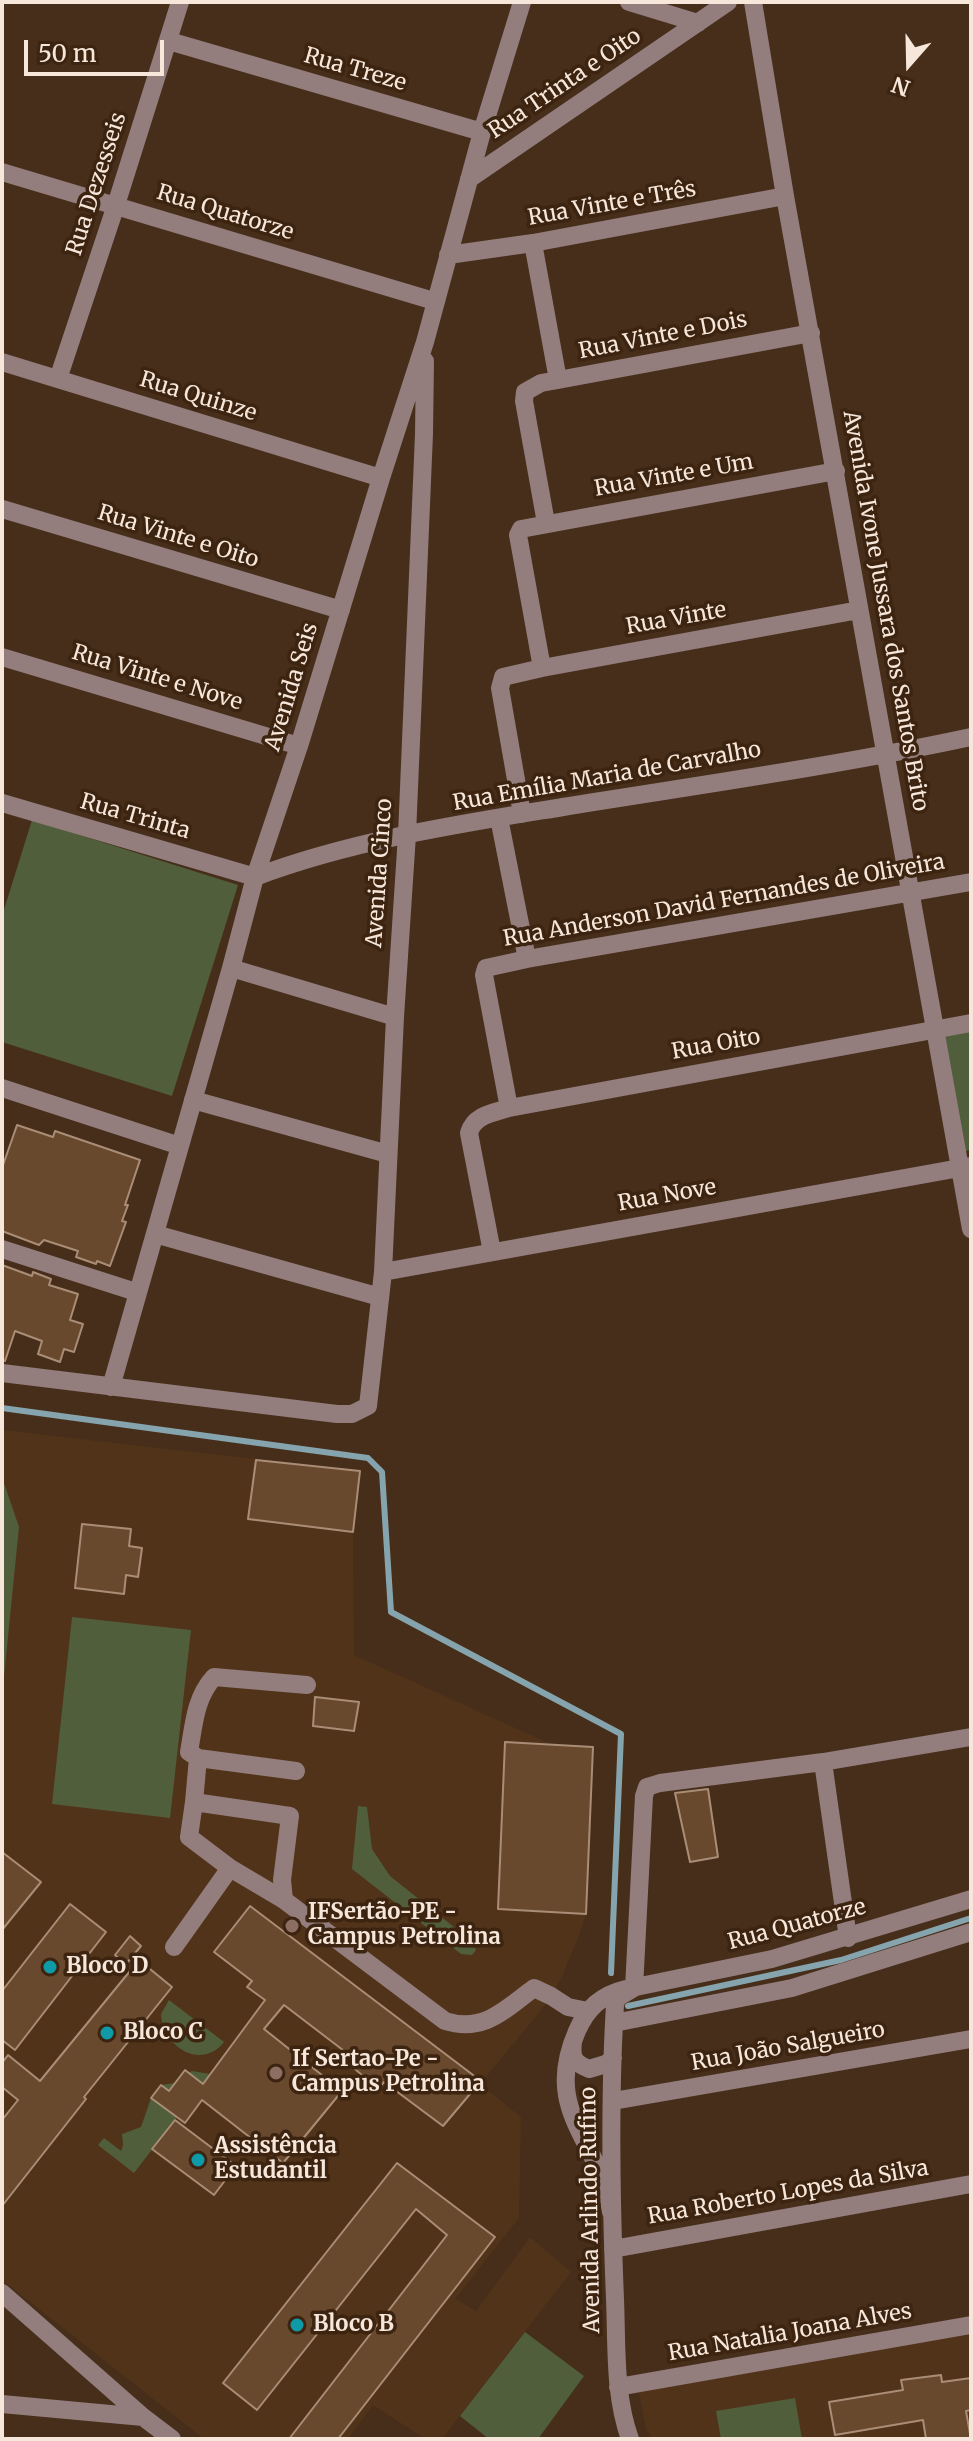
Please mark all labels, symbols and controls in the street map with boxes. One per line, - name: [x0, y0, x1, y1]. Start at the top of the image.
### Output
- street label: Rua Trinta e Oito: [484, 23, 646, 145]
- scale bar: [28, 24, 168, 74]
- north arrow: [869, 24, 949, 104]
- text: 50 m: [38, 38, 97, 69]
- street label: Rua Treze: [301, 43, 409, 97]
- text: N: [888, 70, 914, 103]
- street label: Rua Dezesseis: [61, 109, 133, 259]
- street label: Rua Vinte e Três: [526, 176, 698, 232]
- street label: Rua Quatorze: [153, 180, 297, 246]
- street label: Rua Vinte e Dois: [577, 307, 749, 365]
- street label: Rua Quinze: [136, 367, 260, 427]
- street label: Avenida Ivone Jussara dos Santos Brito: [837, 409, 933, 813]
- street label: Rua Vinte e Um: [592, 449, 756, 503]
- street label: Rua Vinte e Oito: [94, 500, 262, 574]
- street label: Rua Vinte: [624, 597, 728, 641]
- street label: Avenida Seis: [260, 620, 324, 754]
- street label: Rua Vinte e Nove: [69, 640, 245, 716]
- street label: Rua Emília Maria de Carvalho: [451, 737, 763, 817]
- street label: Rua Trinta: [77, 789, 193, 845]
- street label: Avenida Cinco: [362, 798, 398, 948]
- street label: Rua Anderson David Fernandes de Oliveira: [501, 849, 947, 953]
- street label: Rua Oito: [670, 1024, 762, 1066]
- street label: Rua Nove: [616, 1174, 718, 1218]
- street label: Rua Quatorze: [725, 1894, 869, 1956]
- place label: IFSertão-PE - Campus Petrolina: [308, 1900, 501, 1952]
- marker: IFSertão-PE - Campus Petrolina: [283, 1917, 301, 1935]
- place label: Bloco D: [66, 1954, 148, 1980]
- marker: Bloco D: [41, 1958, 59, 1976]
- street label: Rua João Salgueiro: [689, 2017, 887, 2077]
- place label: Bloco C: [123, 2020, 203, 2046]
- marker: Bloco C: [98, 2024, 116, 2042]
- place label: If Sertao-Pe - Campus Petrolina: [292, 2047, 485, 2098]
- marker: If Sertao-Pe - Campus Petrolina: [267, 2064, 285, 2082]
- street label: Avenida Arlindo Rufino: [576, 2086, 606, 2334]
- place label: Assistência Estudantil: [214, 2134, 337, 2186]
- marker: Assistência Estudantil: [189, 2151, 207, 2169]
- street label: Rua Roberto Lopes da Silva: [646, 2155, 930, 2231]
- street label: Rua Natalia Joana Alves: [666, 2299, 914, 2367]
- place label: Bloco B: [313, 2312, 394, 2338]
- marker: Bloco B: [288, 2316, 306, 2334]

